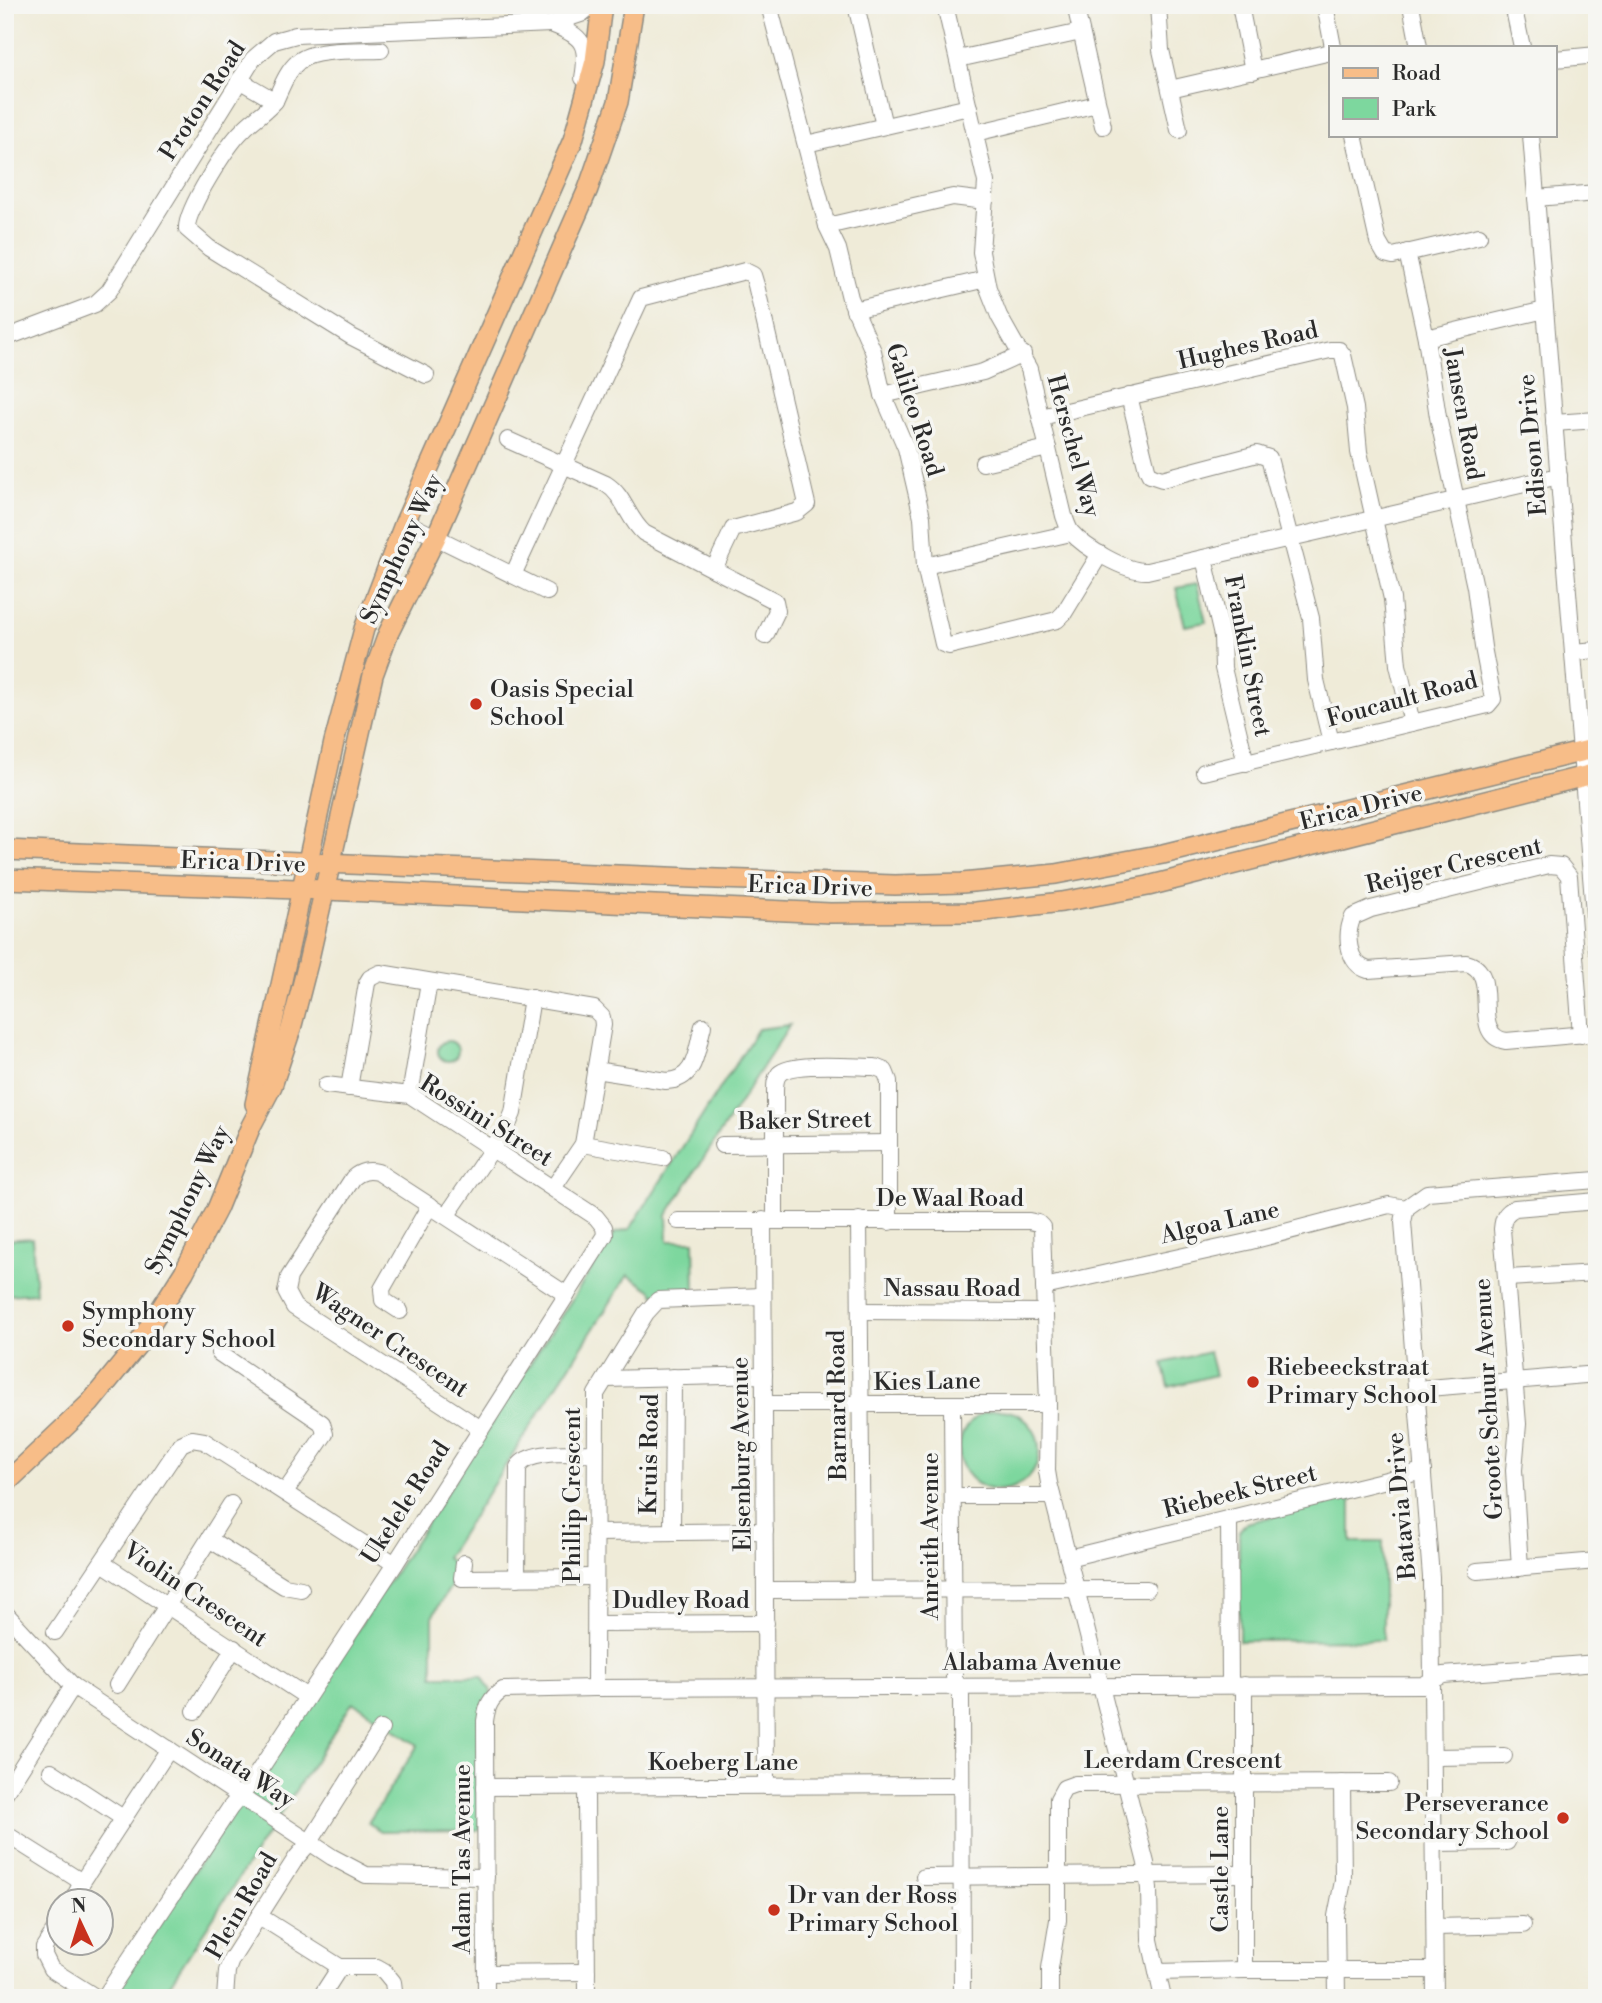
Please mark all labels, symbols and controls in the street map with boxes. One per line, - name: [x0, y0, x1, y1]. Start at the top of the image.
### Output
- street label: Proton Road: [153, 35, 253, 166]
- legend: [1329, 46, 1556, 136]
- text: Road: [1392, 61, 1441, 87]
- text: Park: [1392, 97, 1437, 123]
- street label: Hughes Road: [1175, 315, 1321, 377]
- street label: Galileo Road: [878, 340, 950, 481]
- street label: Jansen Road: [1436, 344, 1489, 483]
- street label: Herschel Way: [1040, 371, 1107, 521]
- street label: Edison Drive: [1512, 373, 1554, 517]
- street label: Symphony Way: [354, 469, 450, 629]
- street label: Franklin Street: [1217, 573, 1277, 740]
- street label: Foucault Road: [1323, 665, 1481, 735]
- place label: Oasis Special School: [490, 675, 634, 733]
- marker: Oasis Special School: [468, 696, 484, 712]
- street label: Erica Drive: [1296, 778, 1426, 838]
- street label: Reijger Crescent: [1363, 831, 1545, 901]
- street label: Erica Drive: [180, 846, 306, 880]
- street label: Erica Drive: [747, 870, 873, 904]
- street label: Rossini Street: [414, 1068, 558, 1174]
- street label: Baker Street: [737, 1105, 873, 1137]
- street label: Symphony Way: [139, 1120, 237, 1279]
- street label: De Waal Road: [876, 1184, 1024, 1214]
- street label: Algoa Lane: [1157, 1195, 1282, 1251]
- street label: Nassau Road: [883, 1274, 1021, 1304]
- street label: Wagner Crescent: [305, 1277, 475, 1405]
- street label: Groote Schuur Avenue: [1468, 1278, 1510, 1520]
- place label: Symphony Secondary School: [82, 1297, 276, 1355]
- marker: Symphony Secondary School: [60, 1318, 76, 1334]
- street label: Barnard Road: [822, 1329, 854, 1482]
- place label: Riebeeckstraat Primary School: [1267, 1353, 1437, 1411]
- street label: Elsenburg Avenue: [725, 1356, 759, 1552]
- street label: Kies Lane: [873, 1366, 981, 1398]
- marker: Riebeeckstraat Primary School: [1245, 1374, 1261, 1390]
- street label: Kruis Road: [634, 1393, 666, 1515]
- street label: Phillip Crescent: [558, 1407, 588, 1583]
- street label: Batavia Drive: [1381, 1431, 1423, 1582]
- street label: Ukelele Road: [355, 1435, 457, 1570]
- street label: Anreith Avenue: [916, 1452, 946, 1621]
- street label: Riebeek Street: [1160, 1458, 1320, 1526]
- street label: Violin Crescent: [116, 1535, 273, 1655]
- street label: Dudley Road: [612, 1586, 750, 1616]
- street label: Alabama Avenue: [942, 1648, 1121, 1678]
- street label: Sonata Way: [180, 1723, 300, 1815]
- street label: Leerdam Crescent: [1084, 1746, 1283, 1776]
- street label: Koeberg Lane: [648, 1748, 798, 1778]
- street label: Adam Tas Avenue: [448, 1764, 478, 1955]
- place label: Perseverance Secondary School: [1355, 1789, 1549, 1847]
- street label: Castle Lane: [1206, 1806, 1236, 1932]
- marker: Perseverance Secondary School: [1555, 1810, 1571, 1826]
- street label: Plein Road: [199, 1847, 285, 1965]
- place label: Dr van der Ross Primary School: [788, 1881, 958, 1939]
- north arrow: [46, 1888, 116, 1958]
- text: N: [71, 1894, 87, 1919]
- marker: Dr van der Ross Primary School: [766, 1902, 782, 1918]

